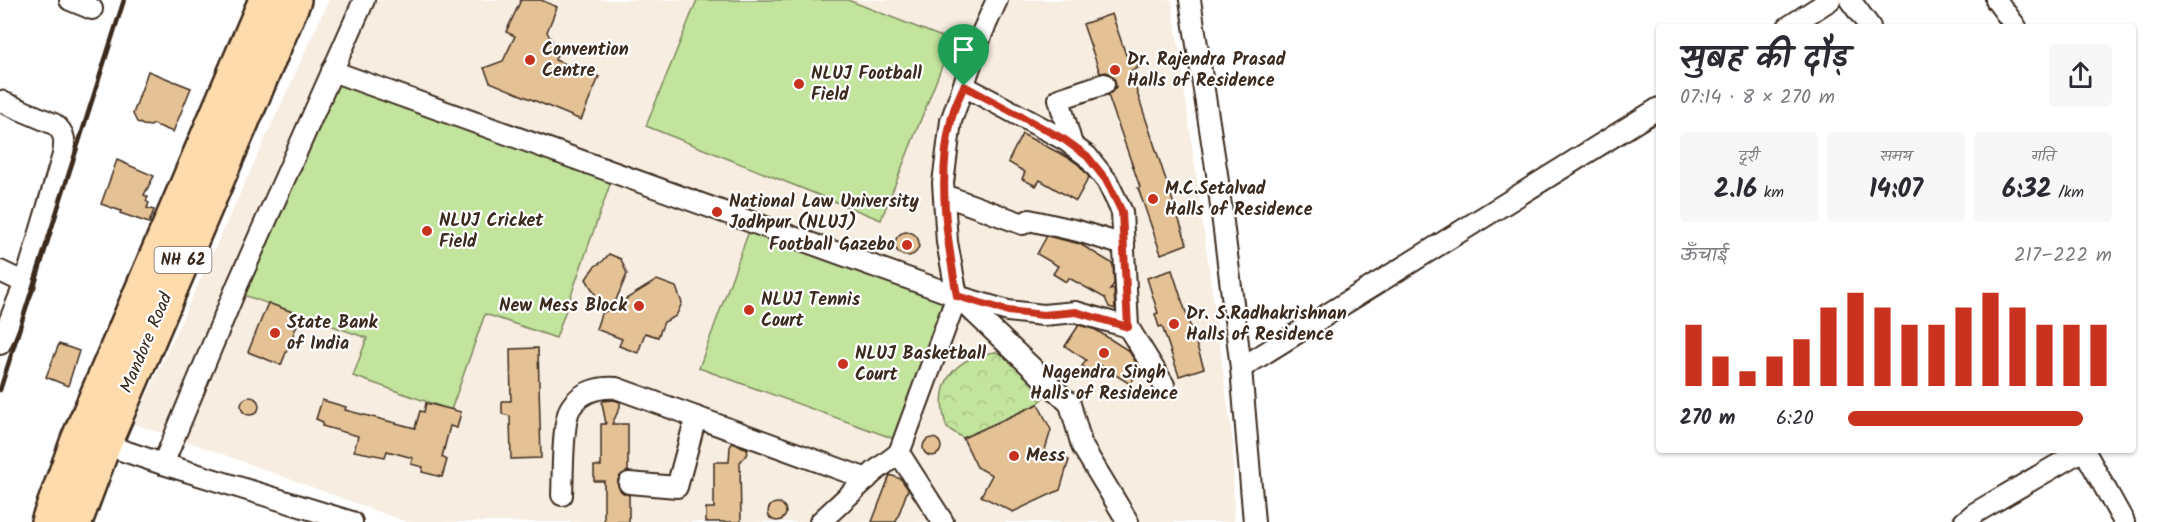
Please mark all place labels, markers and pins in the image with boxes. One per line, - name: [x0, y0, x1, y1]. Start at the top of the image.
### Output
- pin: [938, 24, 989, 86]
- place label: Convention Centre: [542, 36, 629, 86]
- place label: Dr. Rajendra Prasad Halls of Residence: [1127, 46, 1286, 96]
- marker: Convention Centre: [523, 53, 537, 67]
- place label: NLUJ Football Field: [811, 60, 922, 110]
- marker: Dr. Rajendra Prasad Halls of Residence: [1108, 63, 1122, 77]
- marker: NLUJ Football Field: [792, 77, 806, 91]
- place label: M.C.Setalvad Halls of Residence: [1165, 175, 1313, 225]
- place label: National Law University Jodhpur (NLUJ): [729, 188, 920, 238]
- marker: M.C.Setalvad Halls of Residence: [1146, 192, 1160, 206]
- marker: National Law University Jodhpur (NLUJ): [710, 205, 724, 219]
- place label: NLUJ Cricket Field: [439, 207, 544, 257]
- marker: NLUJ Cricket Field: [420, 224, 434, 238]
- place label: Football Gazebo: [769, 231, 895, 260]
- marker: Football Gazebo: [900, 238, 914, 252]
- place label: NLUJ Tennis Court: [761, 286, 861, 336]
- place label: New Mess Block: [499, 292, 628, 321]
- marker: New Mess Block: [632, 299, 646, 313]
- place label: Dr. S.Radhakrishnan Halls of Residence: [1186, 300, 1347, 350]
- marker: NLUJ Tennis Court: [742, 303, 756, 317]
- place label: State Bank of India: [287, 309, 378, 359]
- marker: Dr. S.Radhakrishnan Halls of Residence: [1167, 317, 1181, 331]
- marker: State Bank of India: [268, 326, 282, 340]
- place label: NLUJ Basketball Court: [855, 340, 986, 390]
- marker: Nagendra Singh Halls of Residence: [1097, 346, 1111, 360]
- marker: NLUJ Basketball Court: [836, 357, 850, 371]
- place label: Nagendra Singh Halls of Residence: [1030, 359, 1178, 409]
- place label: Mess: [1026, 442, 1066, 471]
- marker: Mess: [1007, 449, 1021, 463]

